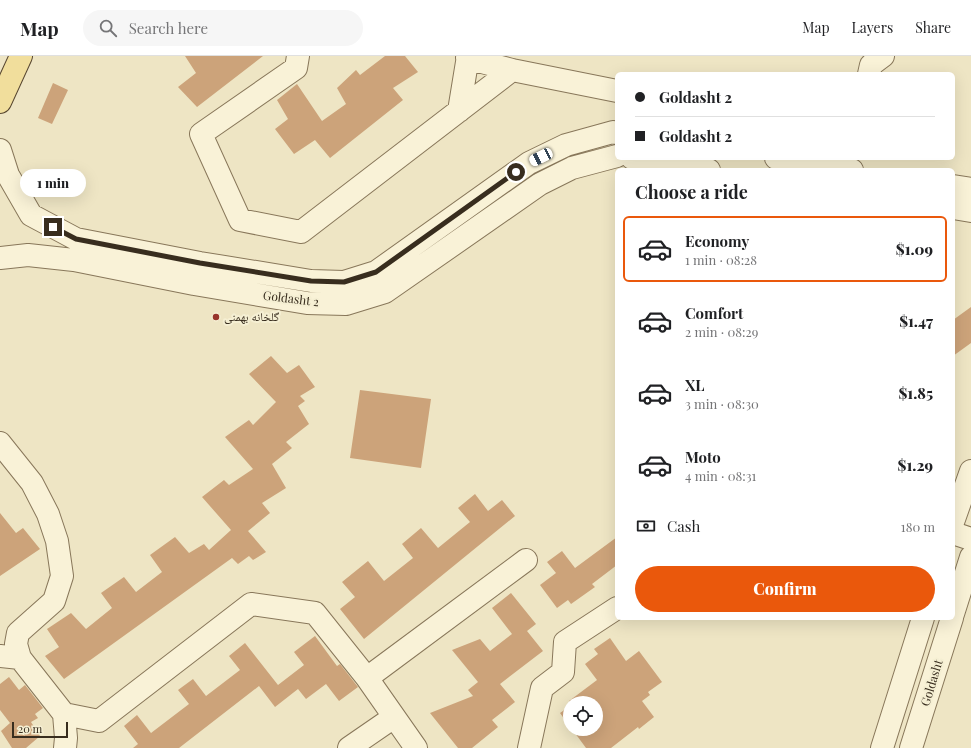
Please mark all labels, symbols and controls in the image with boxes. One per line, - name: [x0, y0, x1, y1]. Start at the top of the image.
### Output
- search box: [83, 10, 363, 46]
- text: Map: [20, 15, 59, 41]
- icon: search: [97, 17, 119, 39]
- text: Search here: [129, 18, 208, 38]
- text: Map: [802, 18, 830, 37]
- text: Layers: [852, 18, 893, 37]
- text: Share: [915, 18, 951, 37]
- text: Goldasht 2: [659, 87, 732, 107]
- text: Goldasht 2: [659, 126, 732, 146]
- car: [528, 146, 554, 168]
- route start: [507, 163, 525, 181]
- callout: 1 min: [20, 169, 86, 197]
- text: 1 min: [37, 174, 69, 191]
- text: Choose a ride: [635, 180, 748, 204]
- route end: [44, 218, 62, 236]
- icon: car: [637, 231, 673, 267]
- text: Economy: [685, 231, 749, 251]
- text: $1.09: [896, 239, 933, 259]
- text: 1 min · 08:28: [685, 251, 757, 268]
- street label: Goldasht 2: [262, 287, 320, 309]
- icon: car: [637, 303, 673, 339]
- text: Comfort: [685, 303, 743, 323]
- place label: گلخانه بهمنی: [224, 308, 279, 324]
- text: $1.47: [899, 311, 933, 331]
- marker: گلخانه بهمنی: [211, 312, 221, 322]
- text: 2 min · 08:29: [685, 323, 758, 340]
- icon: car: [637, 375, 673, 411]
- text: XL: [685, 375, 705, 395]
- text: $1.85: [898, 383, 933, 403]
- text: 3 min · 08:30: [685, 395, 759, 412]
- icon: car: [637, 447, 673, 483]
- text: Moto: [685, 447, 721, 467]
- text: $1.29: [898, 455, 933, 475]
- text: 4 min · 08:31: [685, 467, 756, 484]
- icon: cash: [635, 515, 657, 537]
- text: Cash: [667, 516, 700, 536]
- text: 180 m: [901, 518, 935, 535]
- button: Confirm: [635, 566, 935, 612]
- street label: Goldasht: [916, 657, 946, 708]
- map controls: [563, 696, 603, 736]
- button: locate: [563, 696, 603, 736]
- scale bar: [12, 720, 68, 739]
- text: 20 m: [18, 721, 42, 736]

